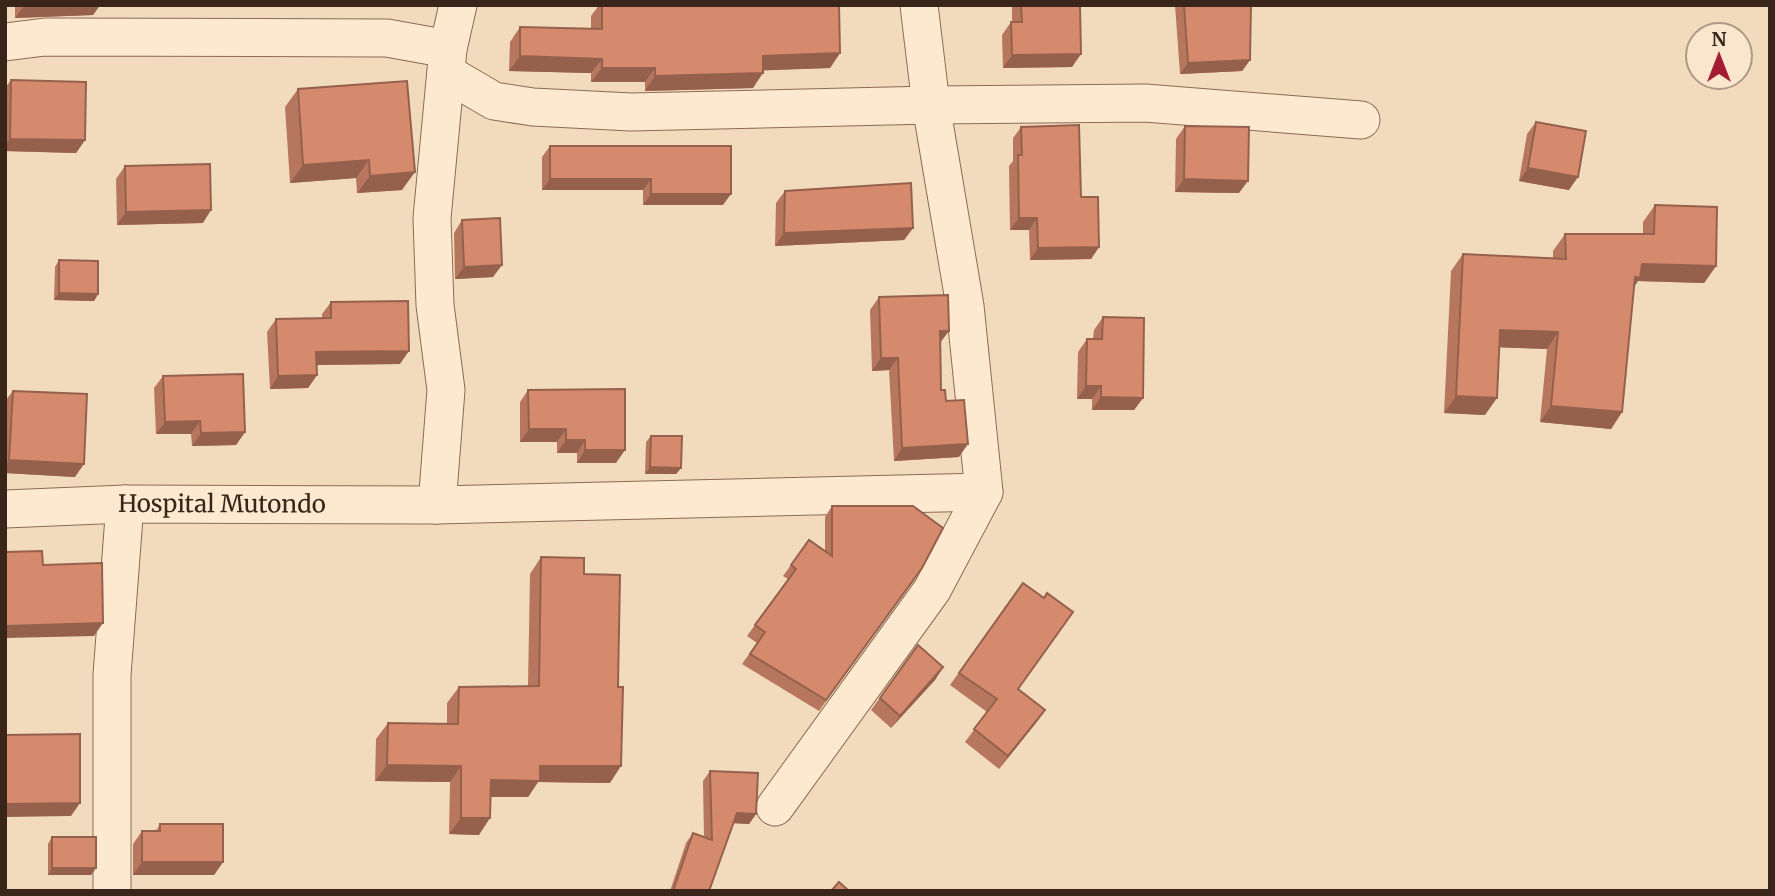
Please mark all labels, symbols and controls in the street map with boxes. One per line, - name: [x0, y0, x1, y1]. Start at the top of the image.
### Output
- north arrow: [1684, 21, 1754, 91]
- text: N: [1711, 27, 1727, 51]
- street label: Hospital Mutondo: [118, 488, 326, 520]

